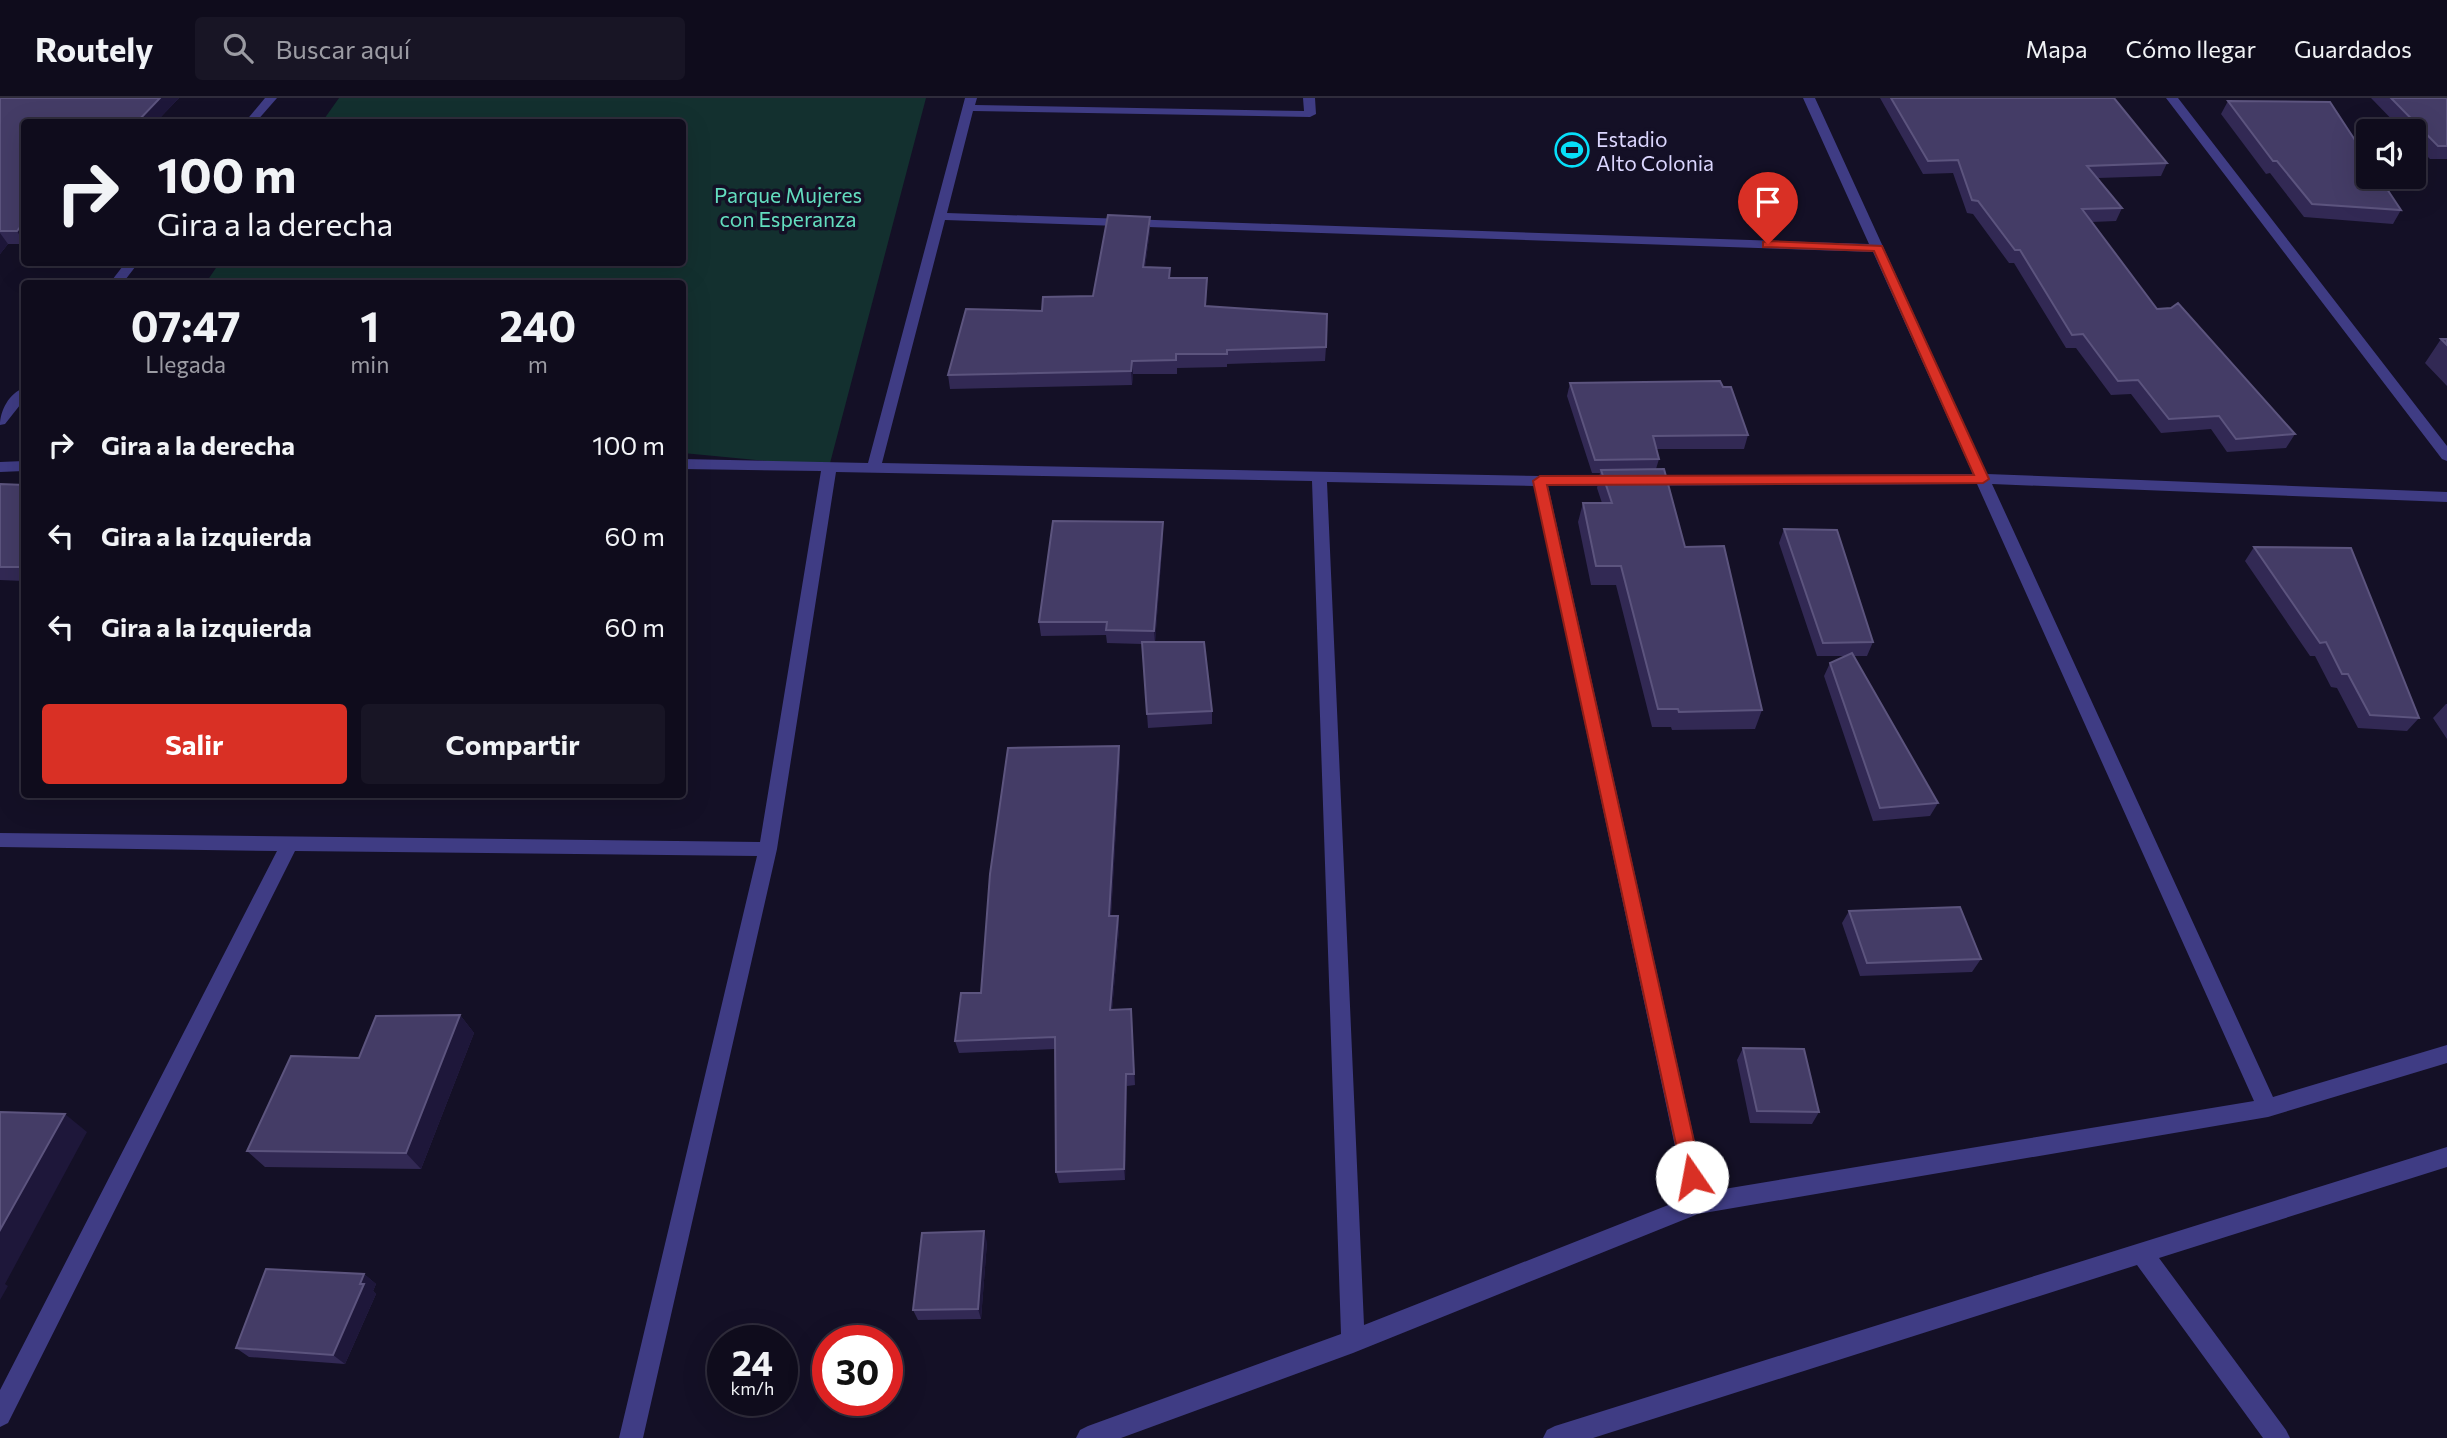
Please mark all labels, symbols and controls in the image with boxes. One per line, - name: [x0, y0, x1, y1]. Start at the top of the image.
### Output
- search box: [195, 17, 685, 80]
- text: Routely: [35, 28, 153, 69]
- icon: search: [219, 29, 257, 67]
- text: Buscar aquí: [275, 33, 410, 64]
- text: Mapa: [2025, 34, 2088, 63]
- text: Cómo llegar: [2126, 34, 2256, 63]
- text: Guardados: [2294, 34, 2412, 63]
- map controls: [2356, 119, 2426, 189]
- button: sound: [2356, 119, 2426, 189]
- place label: Estadio Alto Colonia: [1596, 126, 1714, 175]
- sports icon: Estadio Alto Colonia: [1553, 131, 1591, 169]
- text: 100 m: [157, 143, 296, 203]
- icon: right: [42, 147, 133, 238]
- pin: [1738, 172, 1798, 244]
- park label: Parque Mujeres con Esperanza: [714, 182, 862, 231]
- icon: arrive: [1749, 183, 1787, 221]
- text: Gira a la derecha: [157, 203, 393, 243]
- text: 07:47: [131, 299, 240, 351]
- text: 1: [360, 299, 379, 351]
- text: 240: [499, 299, 576, 351]
- text: Llegada: [145, 350, 226, 378]
- text: min: [350, 350, 389, 378]
- text: m: [528, 350, 548, 378]
- icon: right: [42, 426, 80, 464]
- text: Gira a la derecha: [101, 429, 295, 460]
- text: 100 m: [592, 429, 665, 460]
- icon: left: [42, 517, 80, 555]
- text: Gira a la izquierda: [101, 520, 312, 551]
- text: 60 m: [605, 520, 665, 551]
- icon: left: [42, 608, 80, 646]
- text: Gira a la izquierda: [101, 611, 312, 642]
- text: 60 m: [605, 611, 665, 642]
- button: Salir: [42, 704, 347, 784]
- button: Compartir: [361, 704, 665, 784]
- position arrow: [1655, 1140, 1729, 1214]
- speed limit sign: 30: [812, 1325, 903, 1416]
- text: 24: [732, 1340, 773, 1383]
- text: km/h: [731, 1377, 774, 1399]

